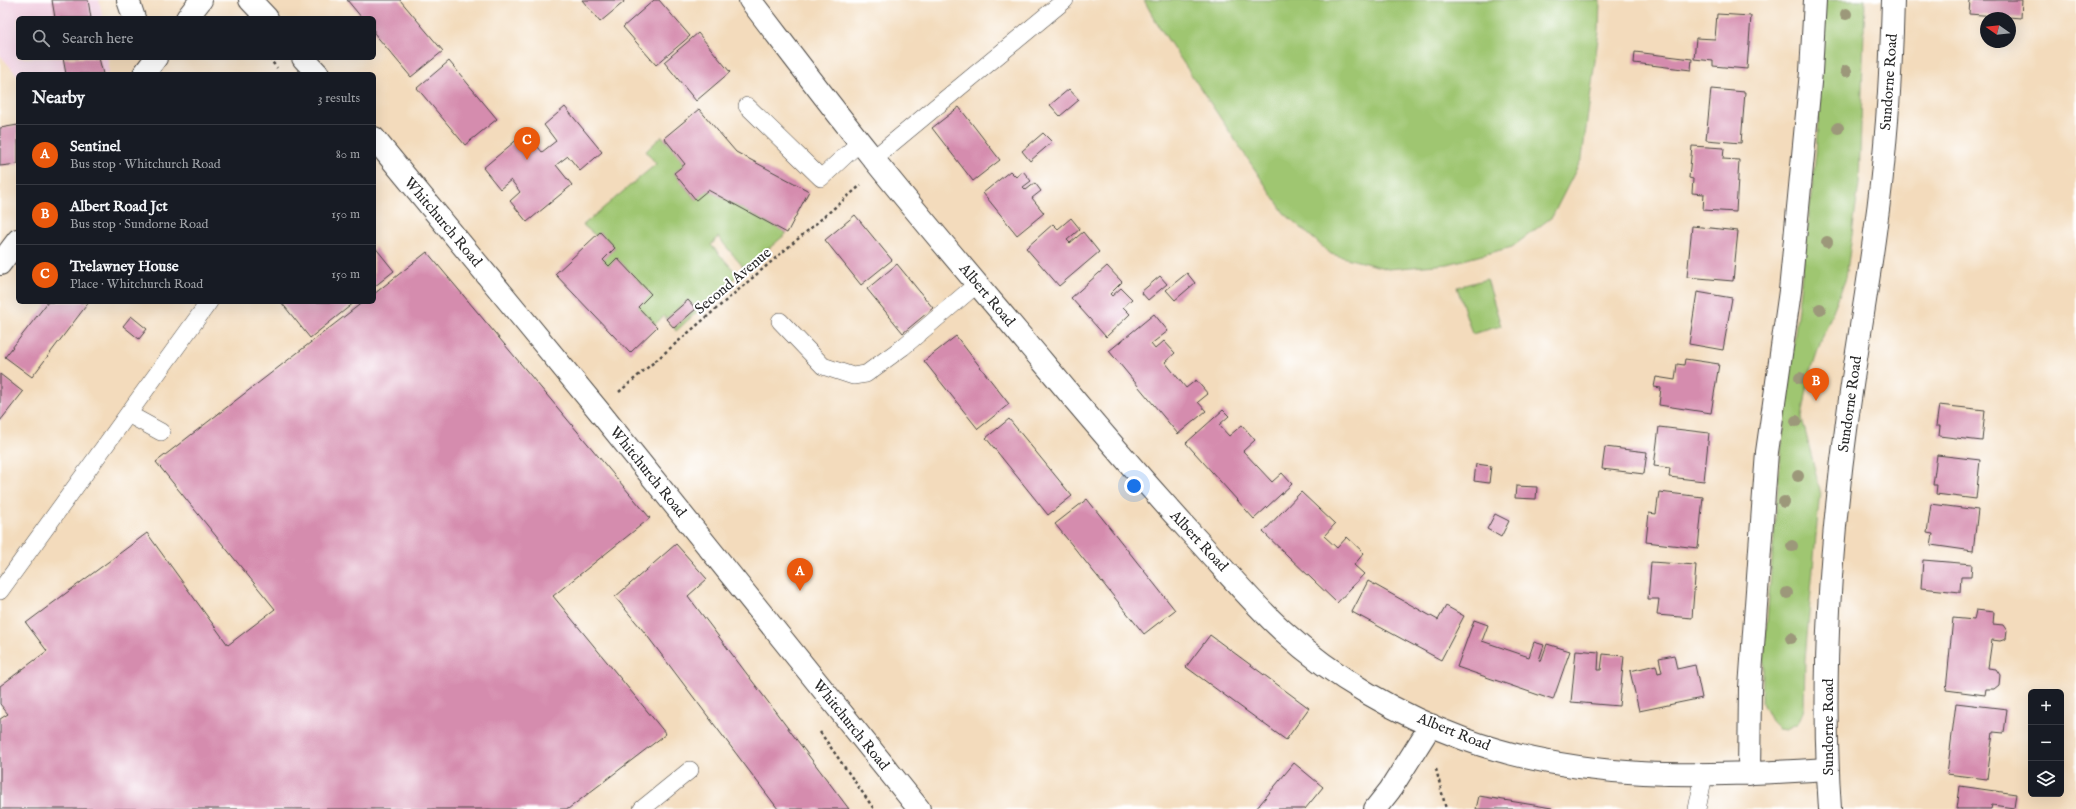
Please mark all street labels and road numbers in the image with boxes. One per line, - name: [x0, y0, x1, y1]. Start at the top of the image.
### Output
- street label: Sundorne Road: [1876, 32, 1902, 131]
- street label: Whitchurch Road: [400, 173, 487, 271]
- street label: Second Avenue: [691, 243, 775, 319]
- street label: Albert Road: [954, 259, 1020, 331]
- street label: Sundorne Road: [1834, 354, 1866, 453]
- street label: Whitchurch Road: [606, 423, 691, 522]
- street label: Albert Road: [1165, 506, 1233, 576]
- street label: Whitchurch Road: [809, 676, 894, 775]
- street label: Sundorne Road: [1819, 677, 1838, 776]
- street label: Albert Road: [1414, 708, 1494, 756]

